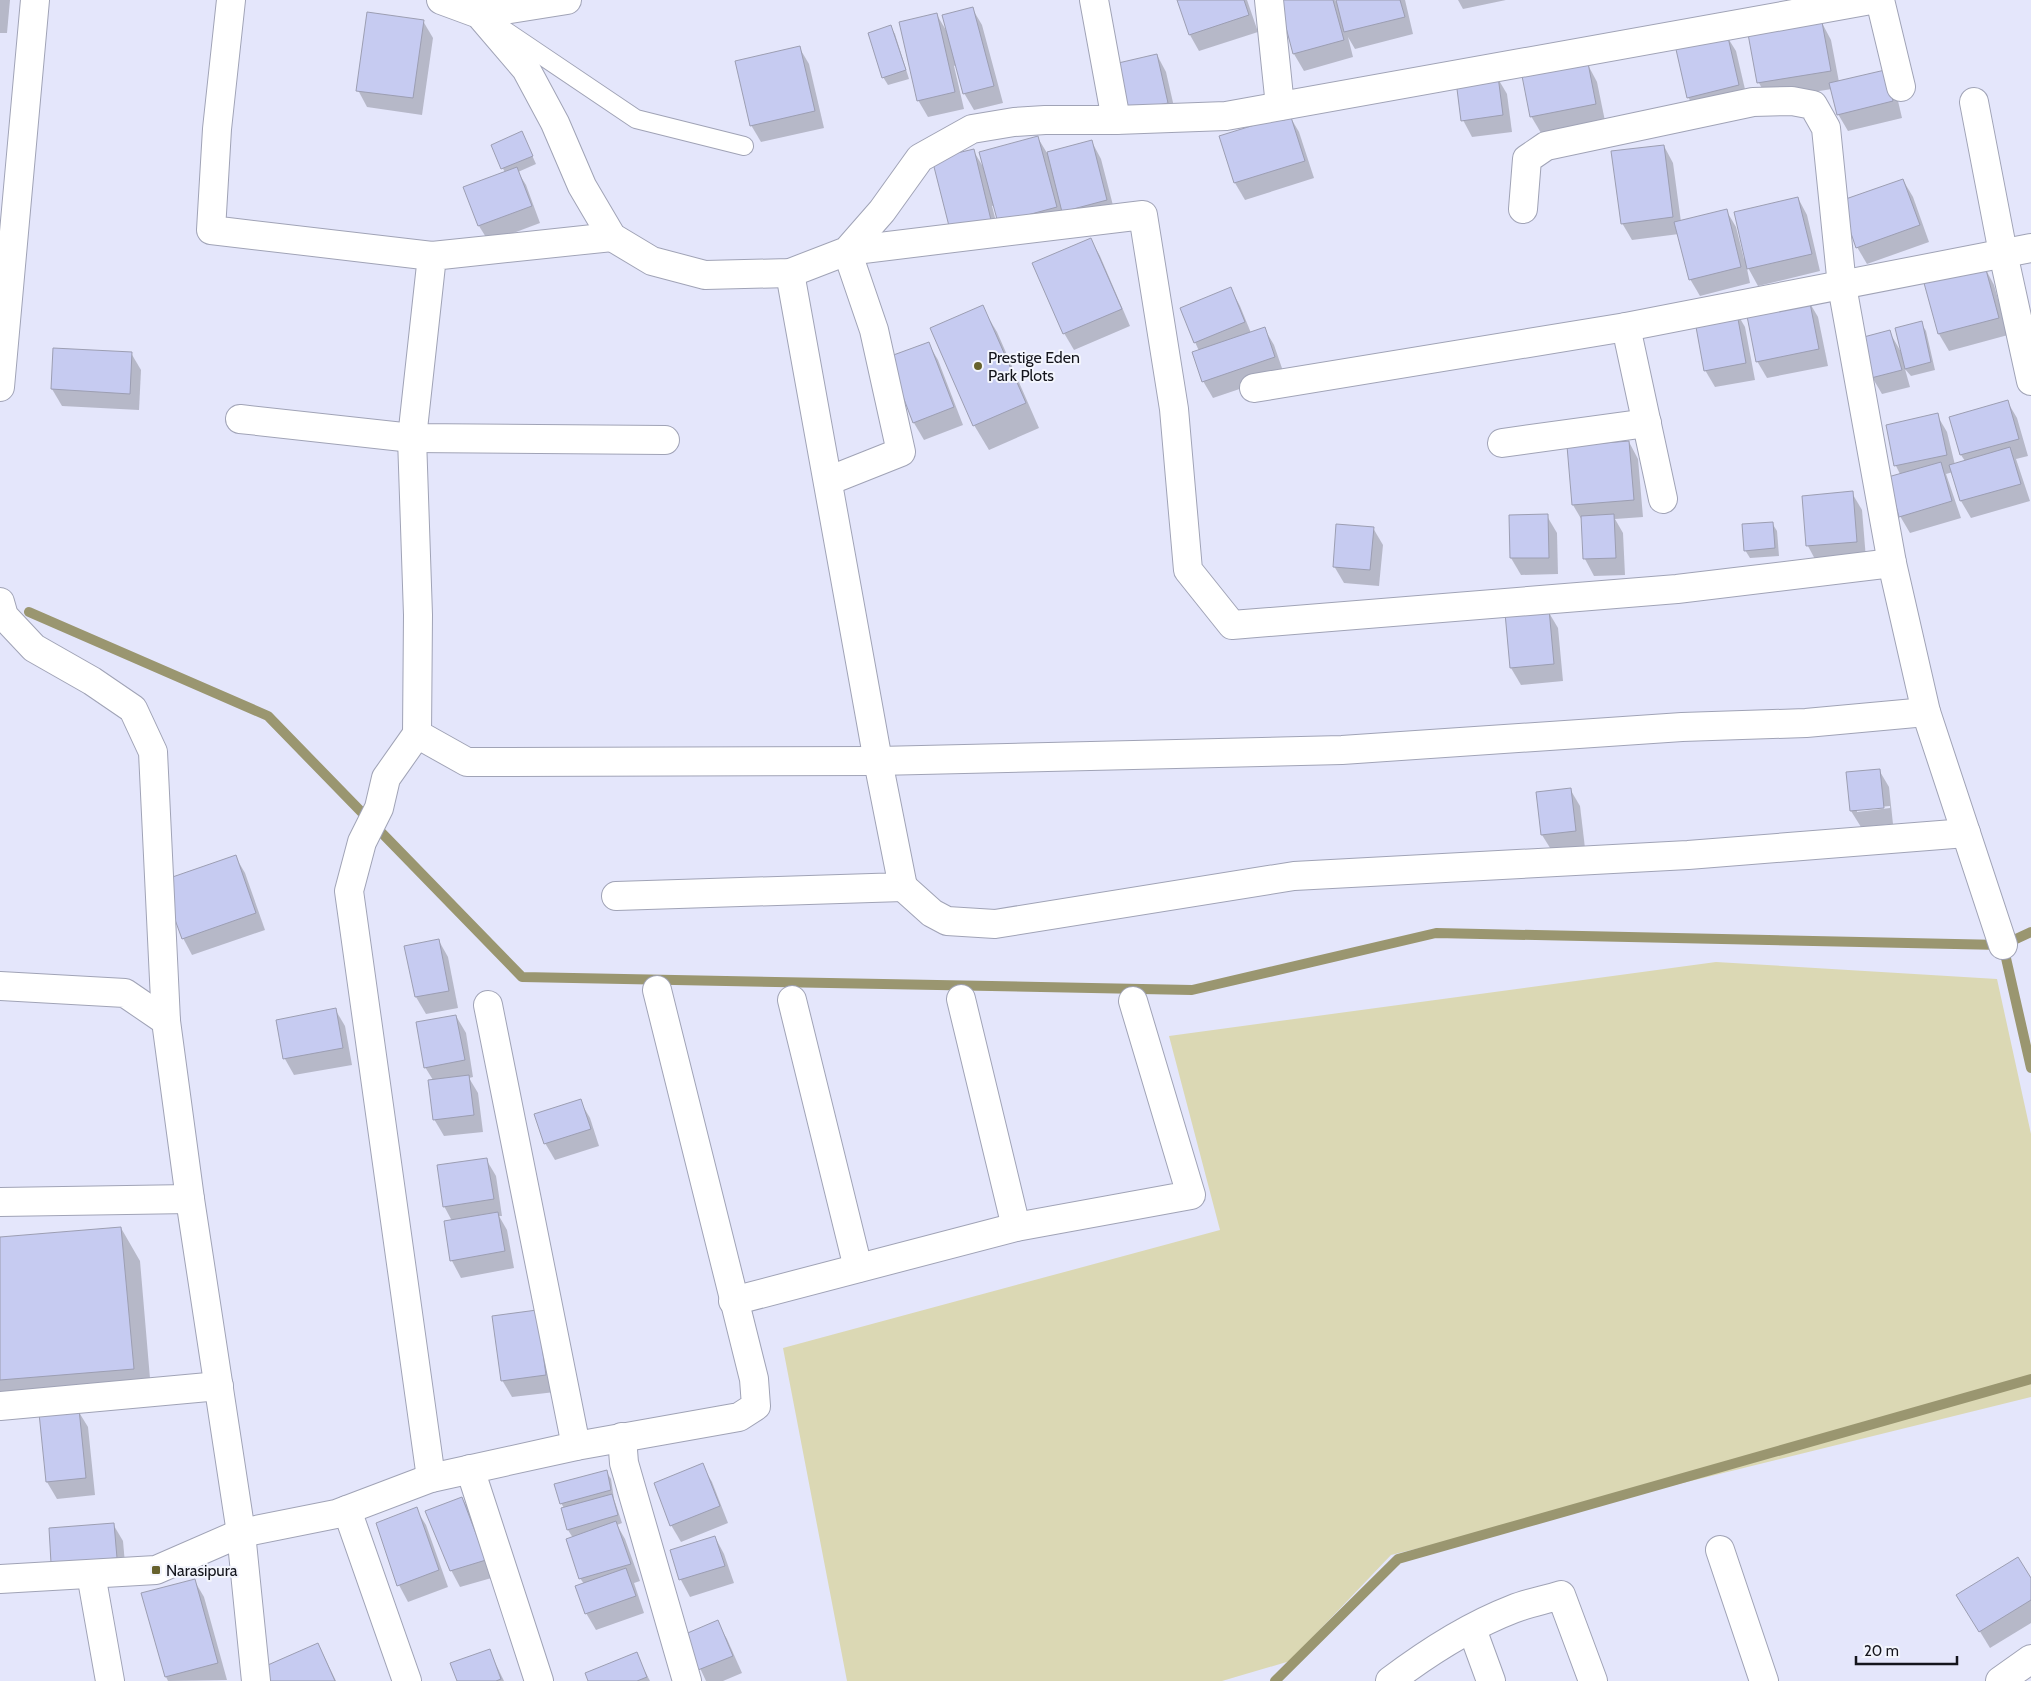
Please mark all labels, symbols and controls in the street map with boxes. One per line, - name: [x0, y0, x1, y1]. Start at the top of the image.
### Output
- place label: Prestige Eden Park Plots: [988, 348, 1080, 385]
- marker: Prestige Eden Park Plots: [972, 360, 984, 372]
- place label: Narasipura: [166, 1561, 238, 1580]
- marker: Narasipura: [150, 1564, 162, 1576]
- scale bar: [1856, 1634, 1957, 1666]
- text: 20 m: [1864, 1642, 1899, 1660]

